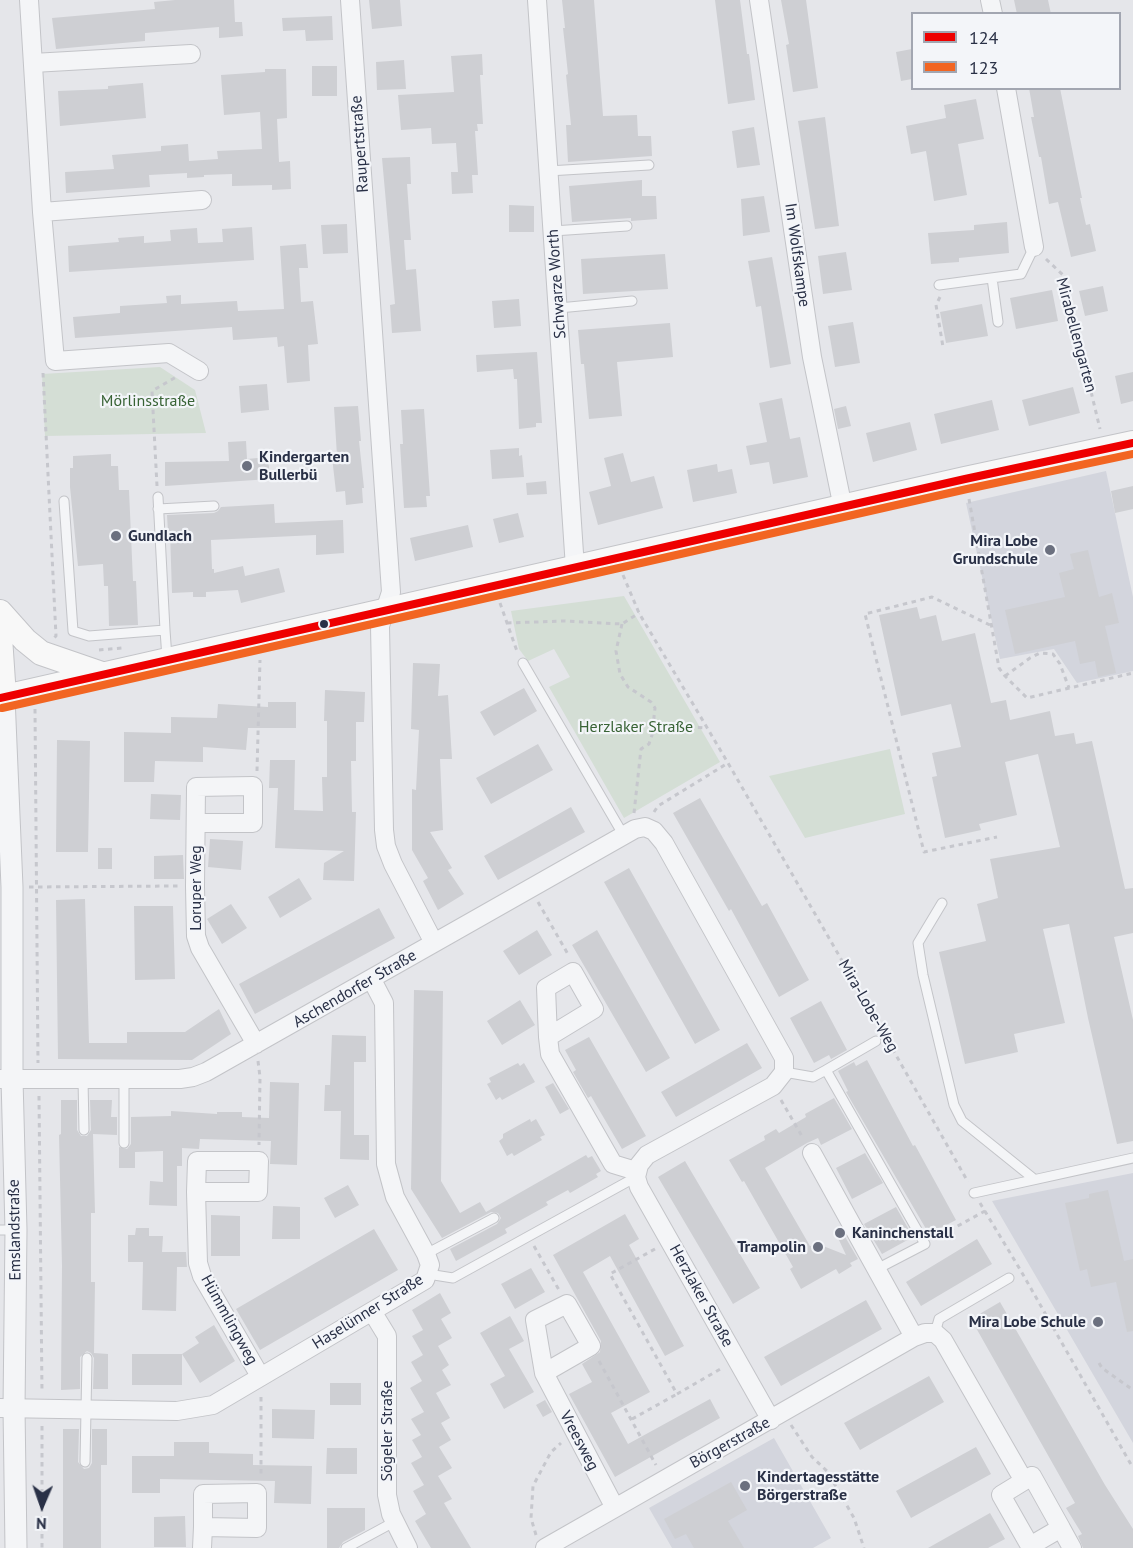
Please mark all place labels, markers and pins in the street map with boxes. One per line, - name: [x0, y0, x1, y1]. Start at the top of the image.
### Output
- place label: Kindergarten Bullerbü: [259, 447, 349, 485]
- marker: Kindergarten Bullerbü: [240, 459, 254, 473]
- place label: Gundlach: [128, 526, 192, 546]
- marker: Gundlach: [109, 529, 123, 543]
- place label: Mira Lobe Grundschule: [953, 531, 1038, 569]
- marker: Mira Lobe Grundschule: [1043, 543, 1057, 557]
- unlabelled marker: [318, 618, 330, 630]
- place label: Kaninchenstall: [852, 1223, 953, 1243]
- marker: Kaninchenstall: [833, 1226, 847, 1240]
- place label: Trampolin: [737, 1237, 806, 1257]
- marker: Trampolin: [811, 1240, 825, 1254]
- place label: Mira Lobe Schule: [969, 1312, 1086, 1332]
- marker: Mira Lobe Schule: [1091, 1315, 1105, 1329]
- place label: Kindertagesstätte Börgerstraße: [757, 1467, 879, 1505]
- marker: Kindertagesstätte Börgerstraße: [738, 1479, 752, 1493]

